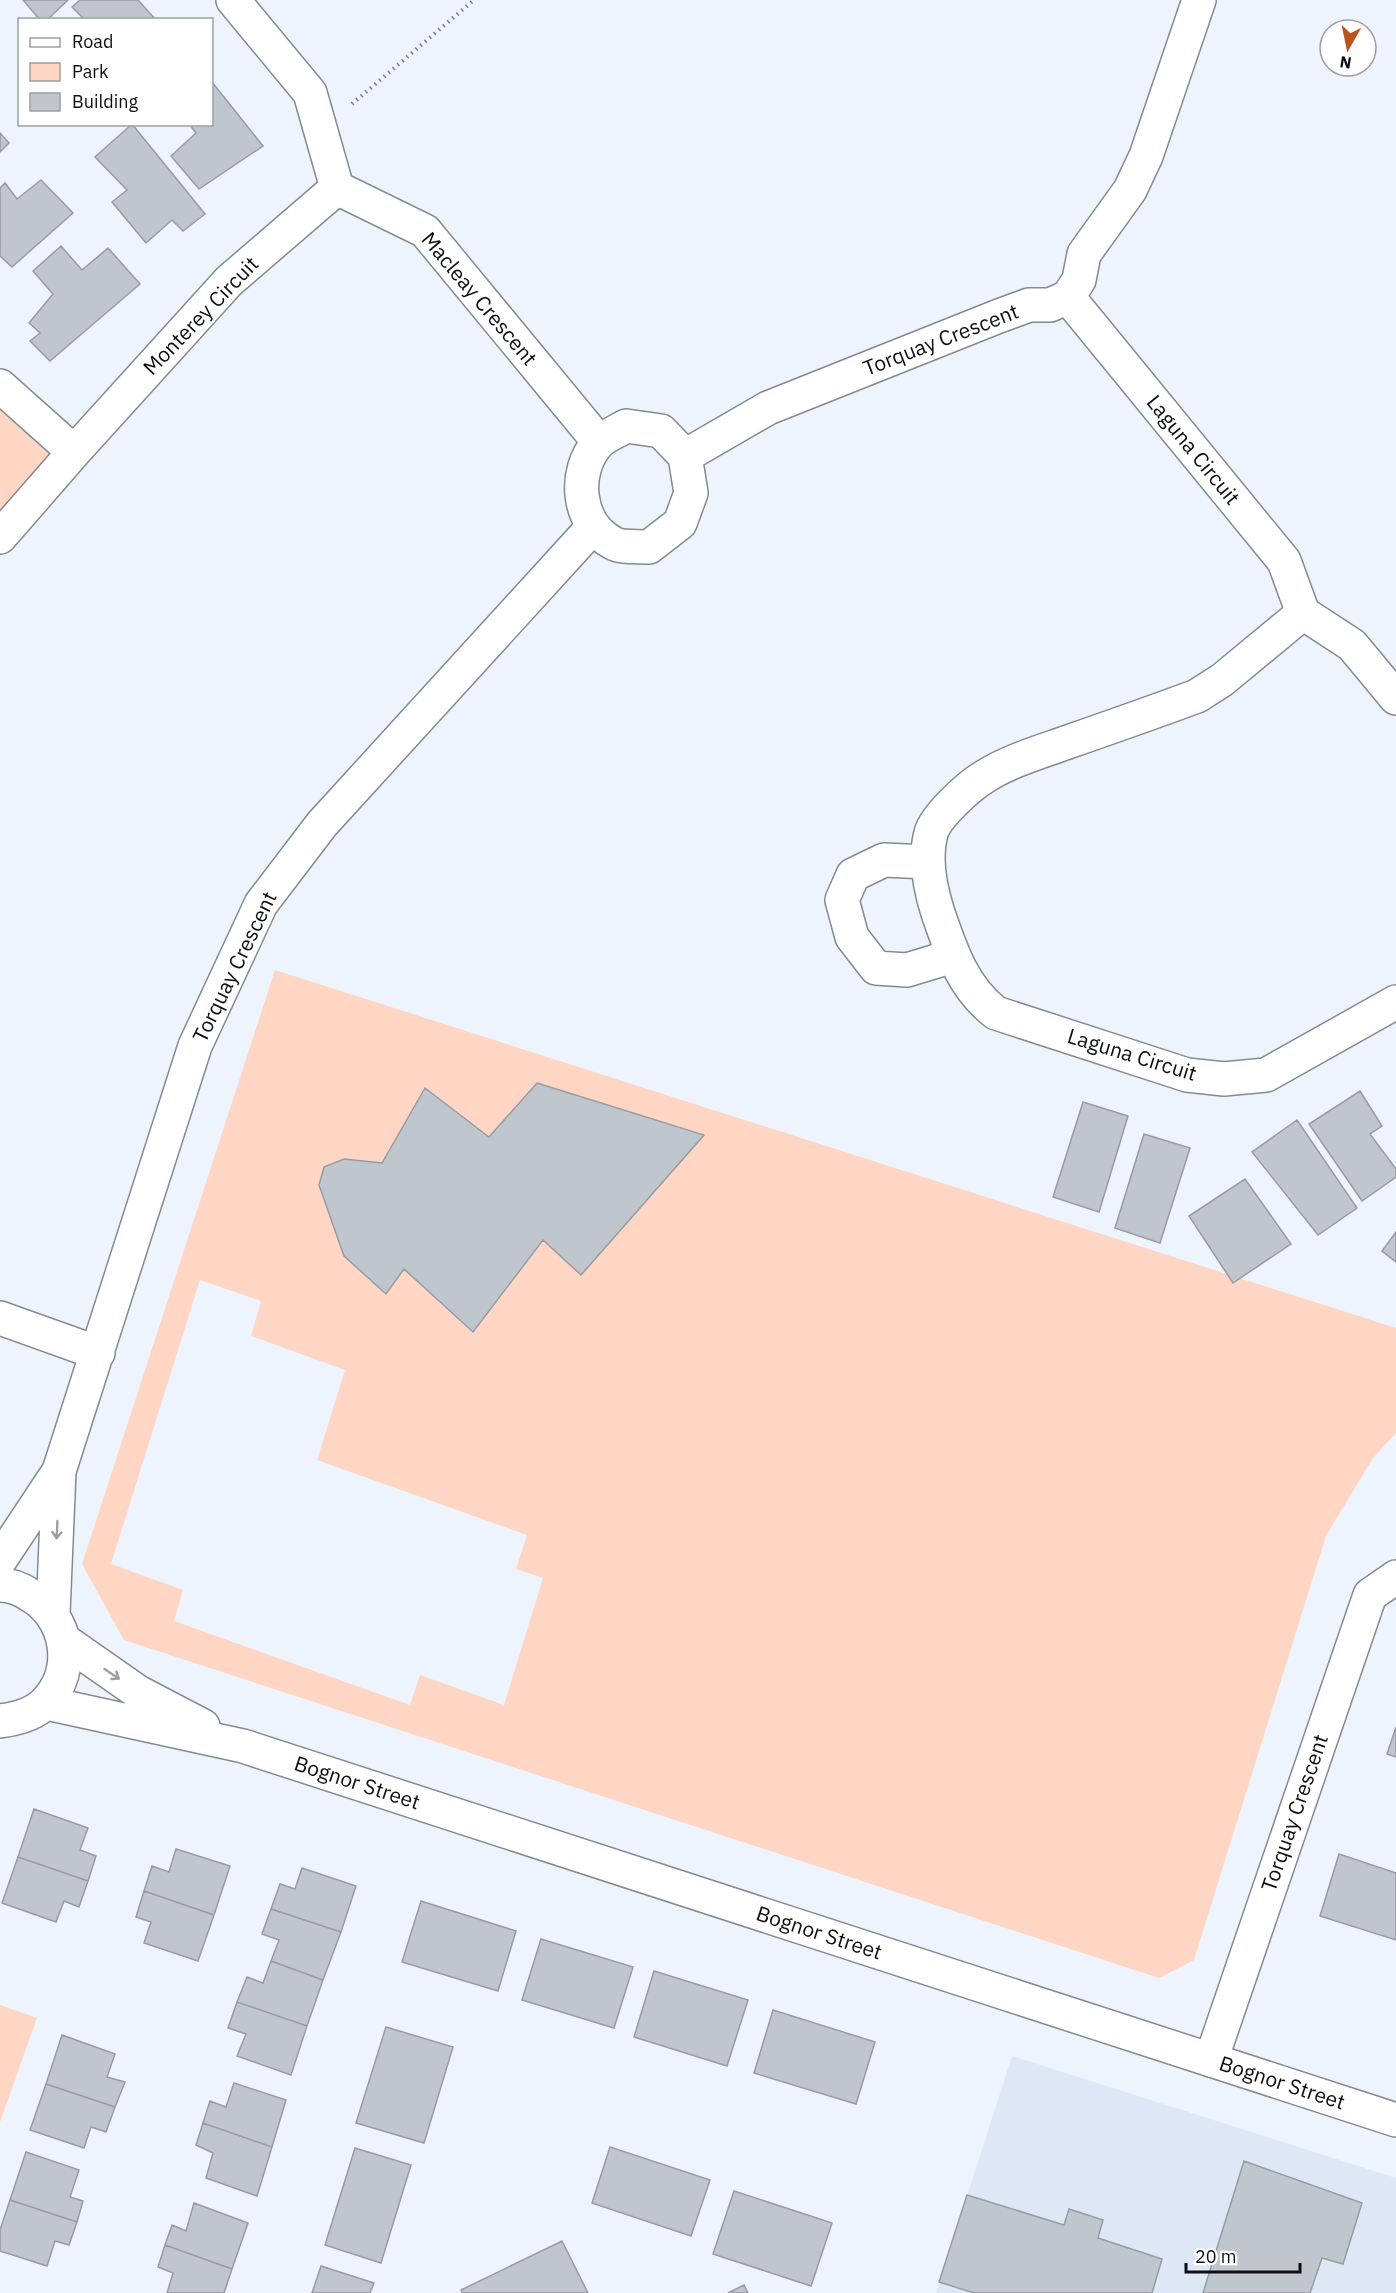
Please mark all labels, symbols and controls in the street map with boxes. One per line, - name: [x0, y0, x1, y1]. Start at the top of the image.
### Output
- legend: [18, 18, 213, 126]
- north arrow: [1318, 18, 1378, 78]
- text: Road: [72, 30, 113, 53]
- text: N: [1338, 52, 1353, 74]
- text: Park: [72, 60, 109, 83]
- text: Building: [72, 90, 139, 113]
- street label: Macleay Crescent: [416, 226, 544, 371]
- street label: Monterey Circuit: [136, 250, 264, 381]
- street label: Torquay Crescent: [859, 297, 1022, 382]
- street label: Laguna Circuit: [1141, 389, 1247, 510]
- street label: Torquay Crescent: [186, 887, 283, 1047]
- street label: Laguna Circuit: [1064, 1021, 1200, 1087]
- one-way arrow: [51, 1519, 62, 1539]
- one-way arrow: [104, 1668, 120, 1680]
- street label: Torquay Crescent: [1254, 1730, 1334, 1895]
- street label: Bognor Street: [291, 1749, 424, 1816]
- street label: Bognor Street: [753, 1899, 886, 1966]
- street label: Bognor Street: [1216, 2049, 1349, 2116]
- scale bar: [1186, 2236, 1300, 2274]
- text: 20 m: [1195, 2245, 1237, 2268]

